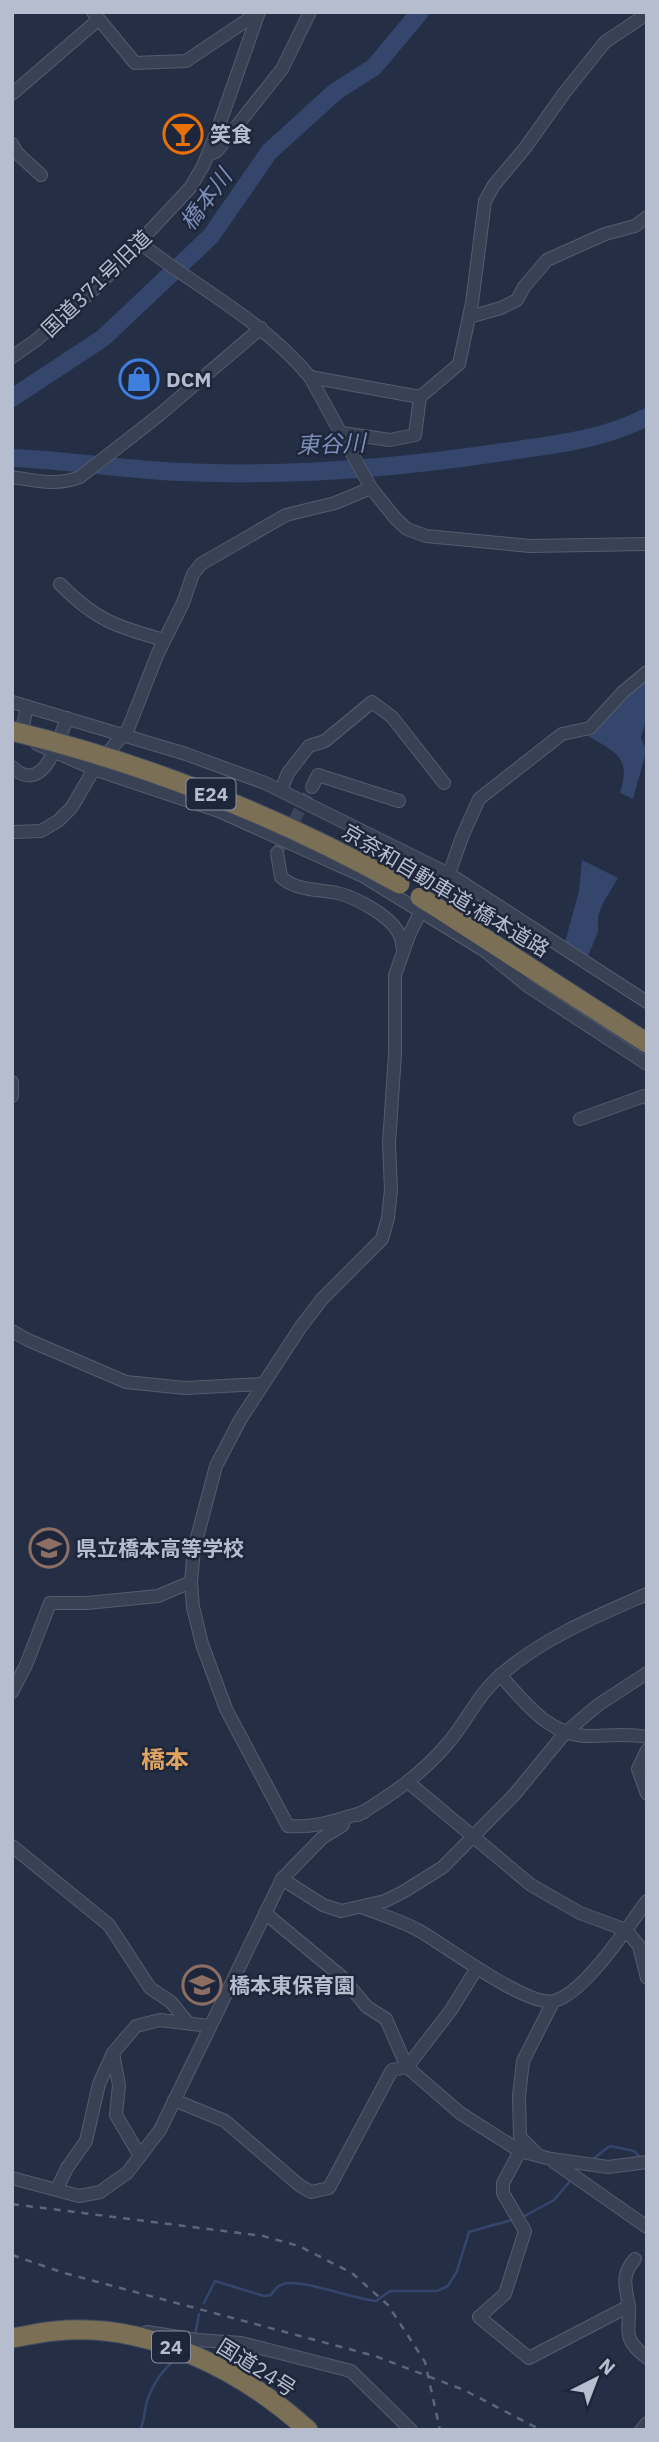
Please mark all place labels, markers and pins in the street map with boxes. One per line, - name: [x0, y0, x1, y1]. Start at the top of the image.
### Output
- bar icon: 笑食: [162, 113, 204, 155]
- place label: 笑食: [210, 120, 252, 148]
- shop icon: DCM: [118, 358, 160, 400]
- place label: DCM: [166, 365, 212, 393]
- school or university icon: 県立橋本高等学校: [28, 1527, 70, 1569]
- place label: 県立橋本高等学校: [76, 1534, 244, 1562]
- school or university icon: 橋本東保育園: [181, 1964, 223, 2006]
- place label: 橋本東保育園: [229, 1971, 355, 1999]

